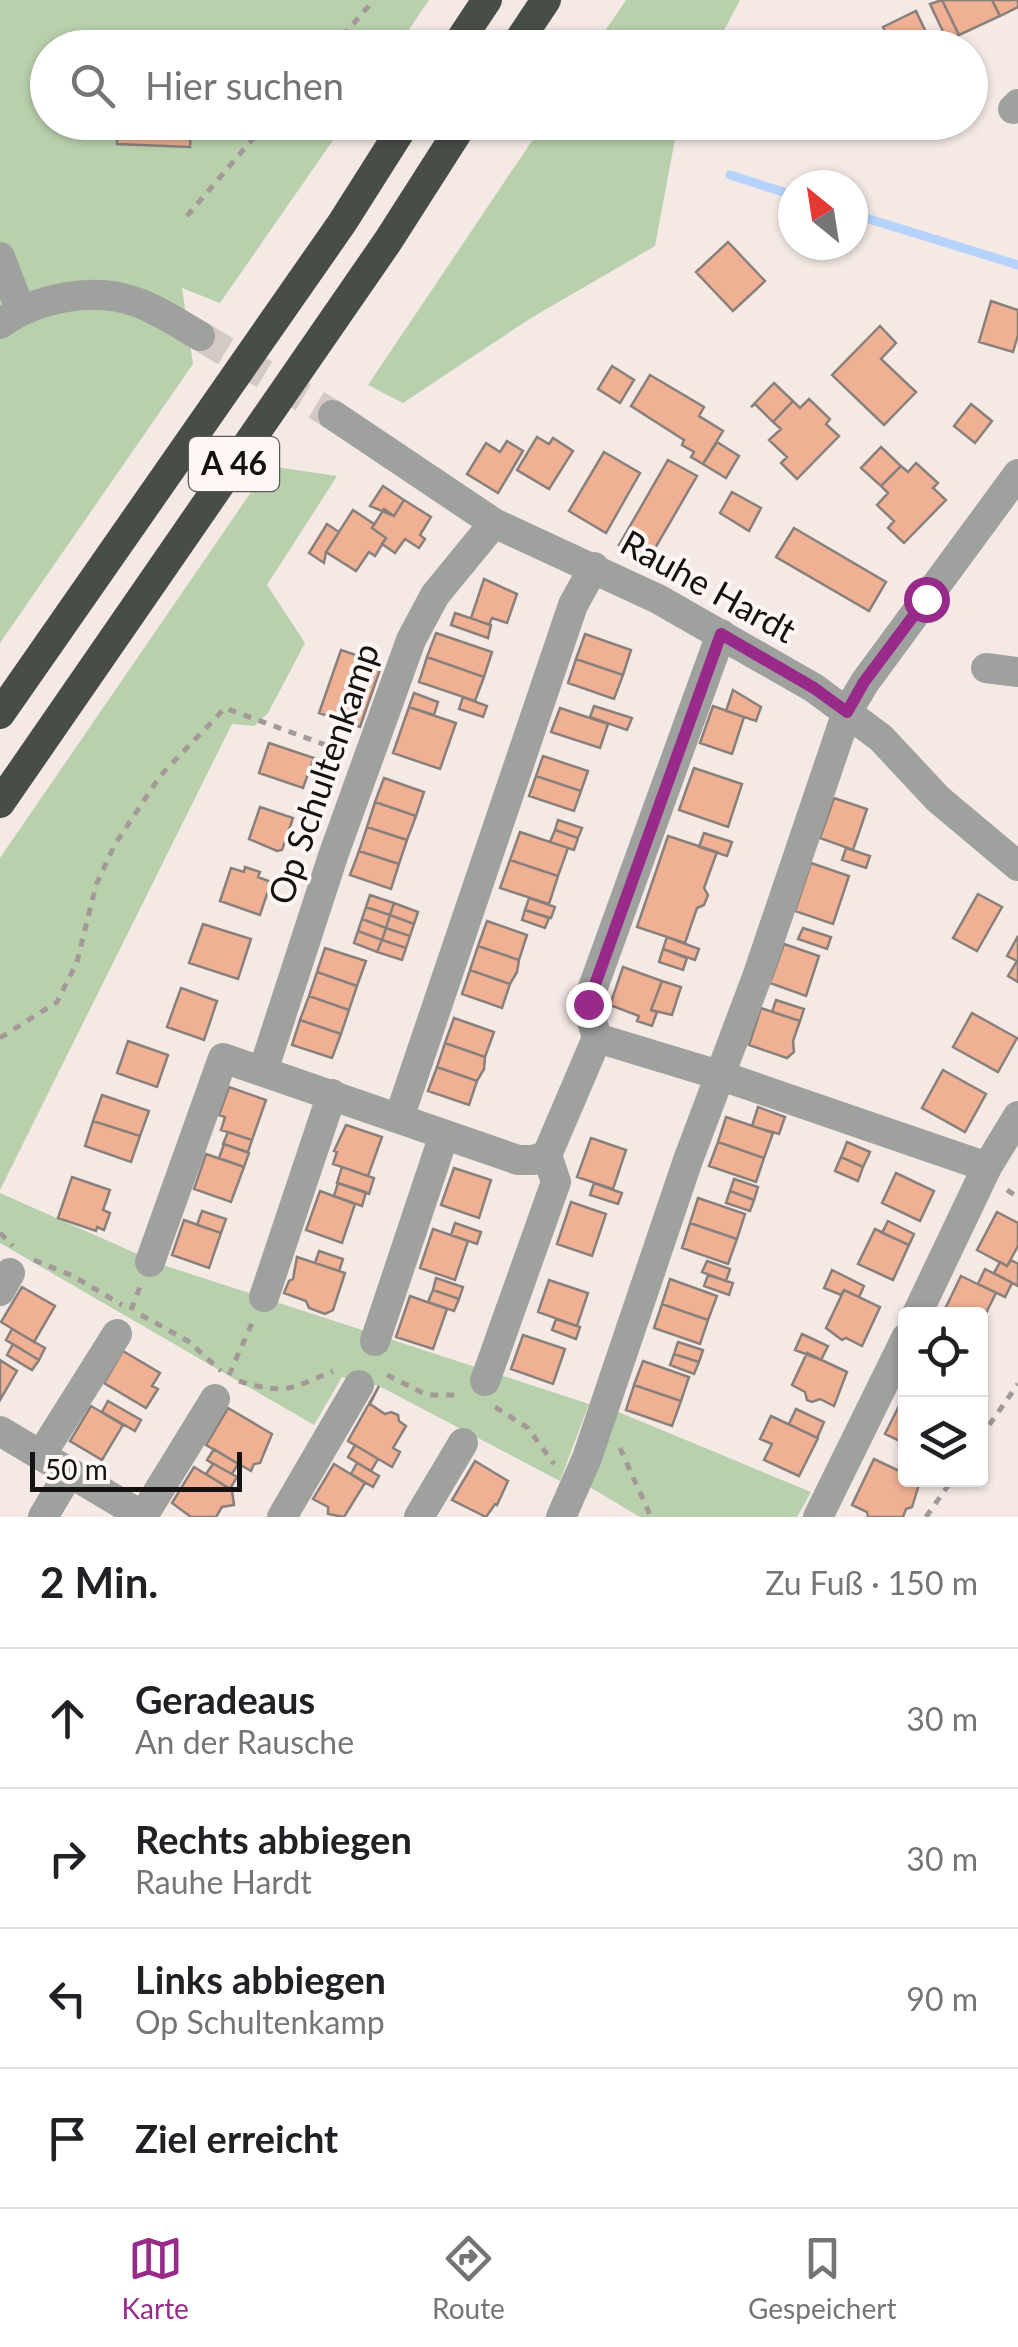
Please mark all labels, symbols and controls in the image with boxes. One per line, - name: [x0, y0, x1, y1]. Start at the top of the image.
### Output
- search box: [30, 30, 988, 140]
- icon: search: [65, 58, 120, 113]
- text: Hier suchen: [145, 62, 344, 108]
- north arrow: [778, 170, 868, 260]
- road number: A 46: [189, 437, 279, 491]
- street label: Rauhe Hardt: [614, 520, 804, 651]
- route start: [904, 577, 950, 623]
- street label: Op Schultenkamp: [258, 637, 386, 909]
- route end: [566, 982, 612, 1028]
- map controls: [898, 1307, 988, 1487]
- button: locate: [898, 1307, 988, 1397]
- button: layers: [898, 1397, 988, 1487]
- scale bar: [30, 1447, 242, 1492]
- text: 50 m: [45, 1452, 108, 1486]
- text: 2 Min.: [40, 1557, 158, 1607]
- text: Zu Fuß · 150 m: [765, 1563, 978, 1602]
- text: Geradeaus: [135, 1676, 315, 1722]
- icon: ahead: [40, 1691, 95, 1746]
- text: 30 m: [906, 1699, 978, 1738]
- text: An der Rausche: [135, 1722, 354, 1761]
- text: Rechts abbiegen: [135, 1816, 412, 1862]
- icon: right: [40, 1831, 95, 1886]
- text: 30 m: [906, 1839, 978, 1878]
- text: Rauhe Hardt: [135, 1862, 312, 1901]
- text: Links abbiegen: [135, 1956, 386, 2002]
- icon: left: [40, 1971, 95, 2026]
- text: 90 m: [906, 1979, 978, 2018]
- text: Op Schultenkamp: [135, 2002, 385, 2041]
- icon: arrive: [40, 2111, 95, 2166]
- text: Ziel erreicht: [135, 2115, 338, 2161]
- tab: Karte: [122, 2231, 189, 2325]
- tab: Route: [432, 2231, 505, 2325]
- tab: Gespeichert: [748, 2231, 896, 2325]

